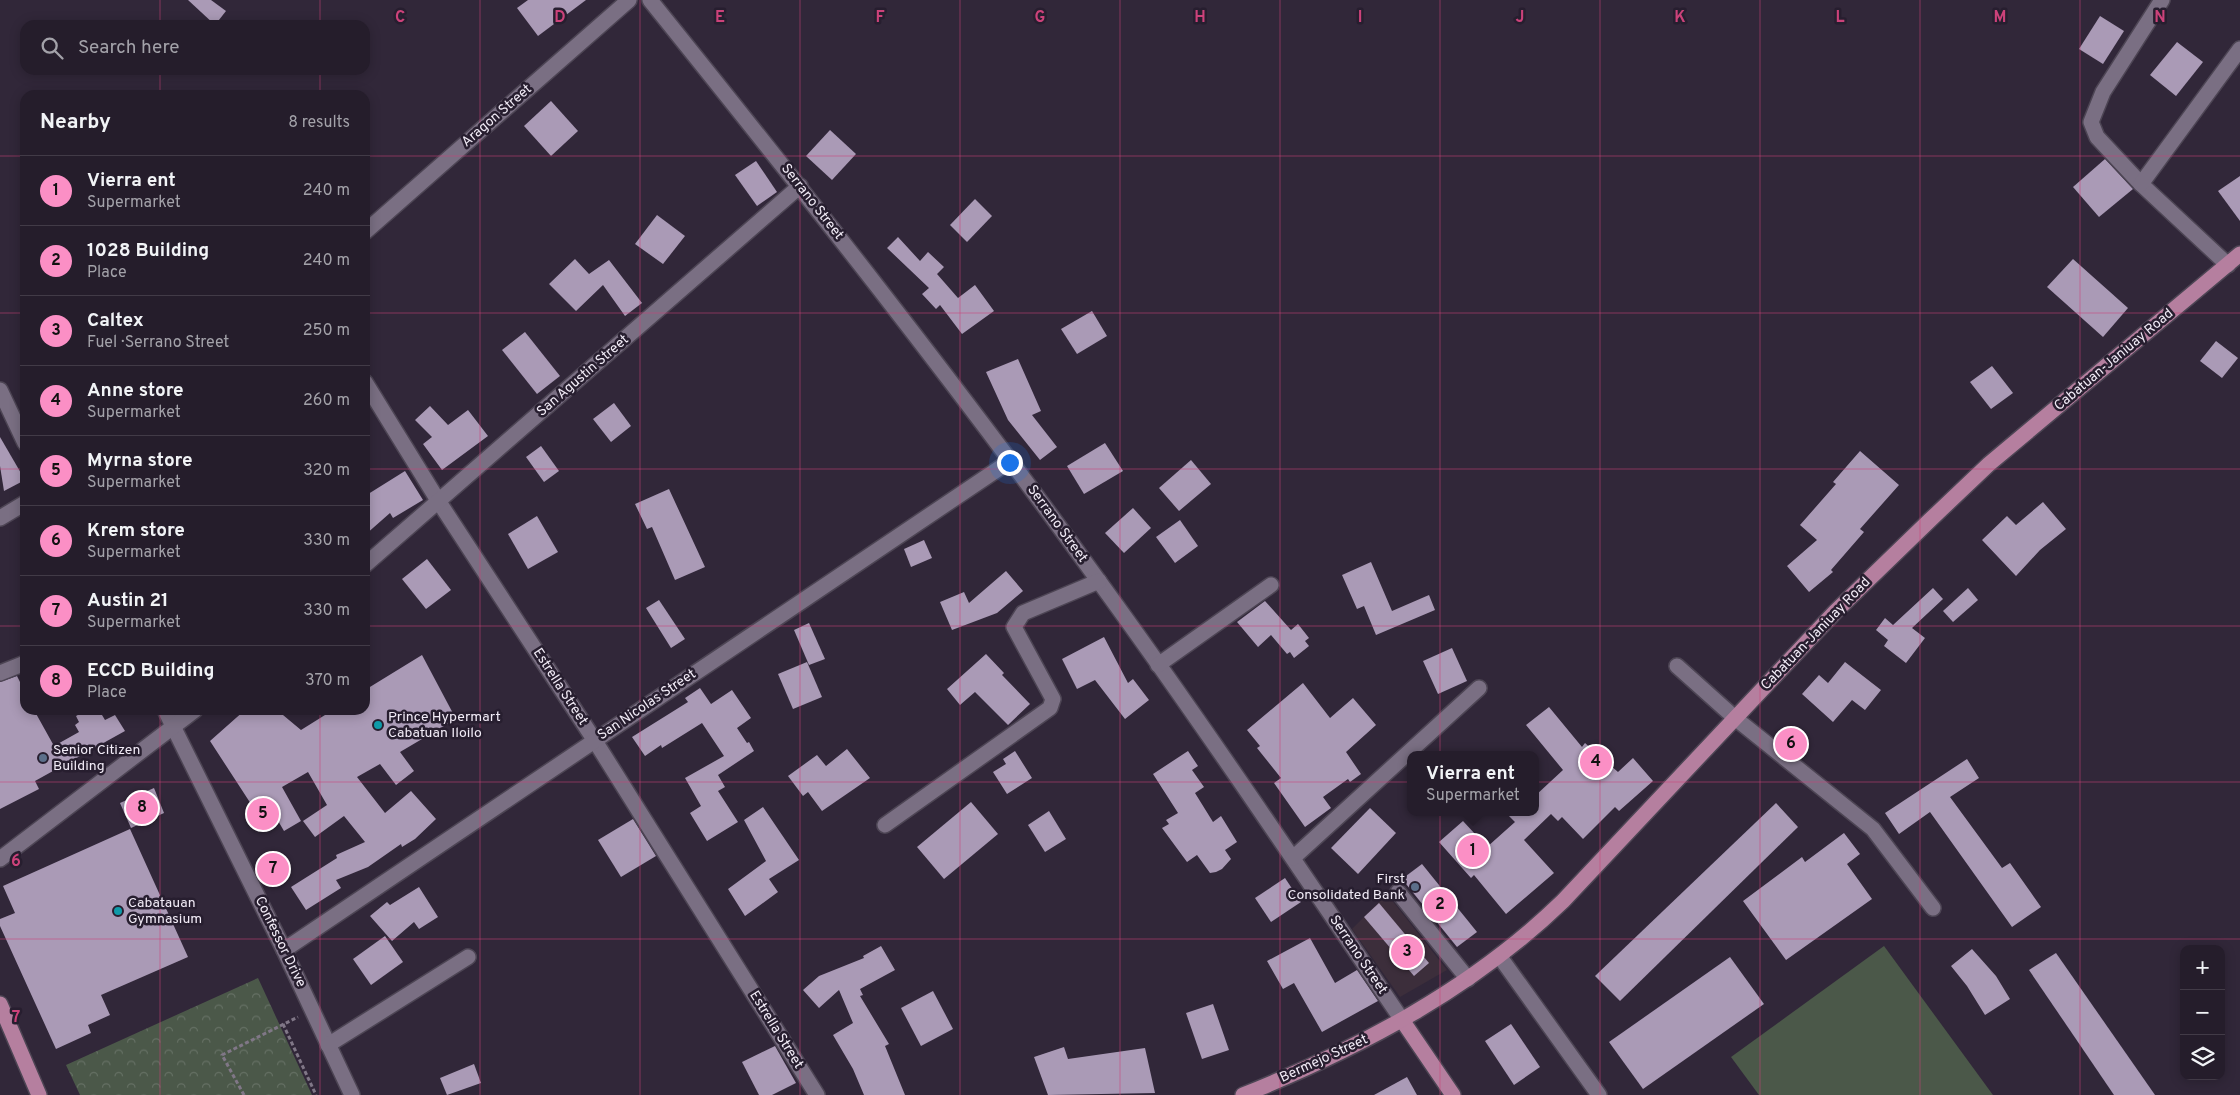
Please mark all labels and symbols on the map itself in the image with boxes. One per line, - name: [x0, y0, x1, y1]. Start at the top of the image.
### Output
- text: C: [395, 8, 405, 28]
- text: D: [554, 8, 566, 28]
- text: E: [715, 8, 725, 28]
- text: F: [875, 8, 885, 28]
- text: G: [1035, 8, 1045, 28]
- text: H: [1194, 8, 1206, 28]
- text: I: [1358, 8, 1362, 28]
- text: J: [1516, 8, 1524, 28]
- text: K: [1674, 8, 1686, 28]
- text: L: [1835, 8, 1845, 28]
- text: M: [1994, 8, 2006, 28]
- text: N: [2154, 8, 2166, 28]
- street label: Aragon Street: [458, 81, 536, 151]
- street label: Serrano Street: [777, 161, 847, 243]
- street label: Cabatuan-Janiuay Road: [2051, 305, 2177, 415]
- street label: San Agustin Street: [534, 331, 632, 421]
- your location: [997, 450, 1023, 476]
- street label: Serrano Street: [1023, 482, 1091, 566]
- street label: Cabatuan-Janiuay Road: [1758, 574, 1874, 694]
- street label: Estrella Street: [529, 645, 591, 729]
- street label: San Nicolas Street: [595, 666, 699, 744]
- place label: Prince Hypermart Cabatuan Iloilo: [388, 709, 501, 742]
- marker: Prince Hypermart Cabatuan Iloilo: [372, 719, 384, 731]
- pin: 6: [1775, 725, 1807, 763]
- place label: Senior Citizen Building: [53, 742, 140, 775]
- pin: 4: [1580, 743, 1612, 781]
- marker: Senior Citizen Building: [37, 752, 49, 764]
- pin: 8: [126, 789, 158, 827]
- pin: 5: [247, 795, 279, 833]
- pin: 1: [1457, 832, 1489, 870]
- pin: 7: [257, 850, 289, 888]
- text: 6: [11, 852, 21, 872]
- place label: First Consolidated Bank: [1287, 871, 1405, 904]
- marker: First Consolidated Bank: [1409, 881, 1421, 893]
- pin: 2: [1424, 886, 1456, 924]
- street label: Confessor Drive: [251, 894, 309, 990]
- place label: Cabatauan Gymnasium: [128, 895, 202, 928]
- marker: Cabatauan Gymnasium: [112, 905, 124, 917]
- street label: Serrano Street: [1325, 912, 1391, 998]
- pin: 3: [1391, 933, 1423, 971]
- street label: Estrella Street: [745, 988, 807, 1072]
- text: 7: [12, 1008, 20, 1028]
- street label: Bermejo Street: [1277, 1031, 1371, 1087]

